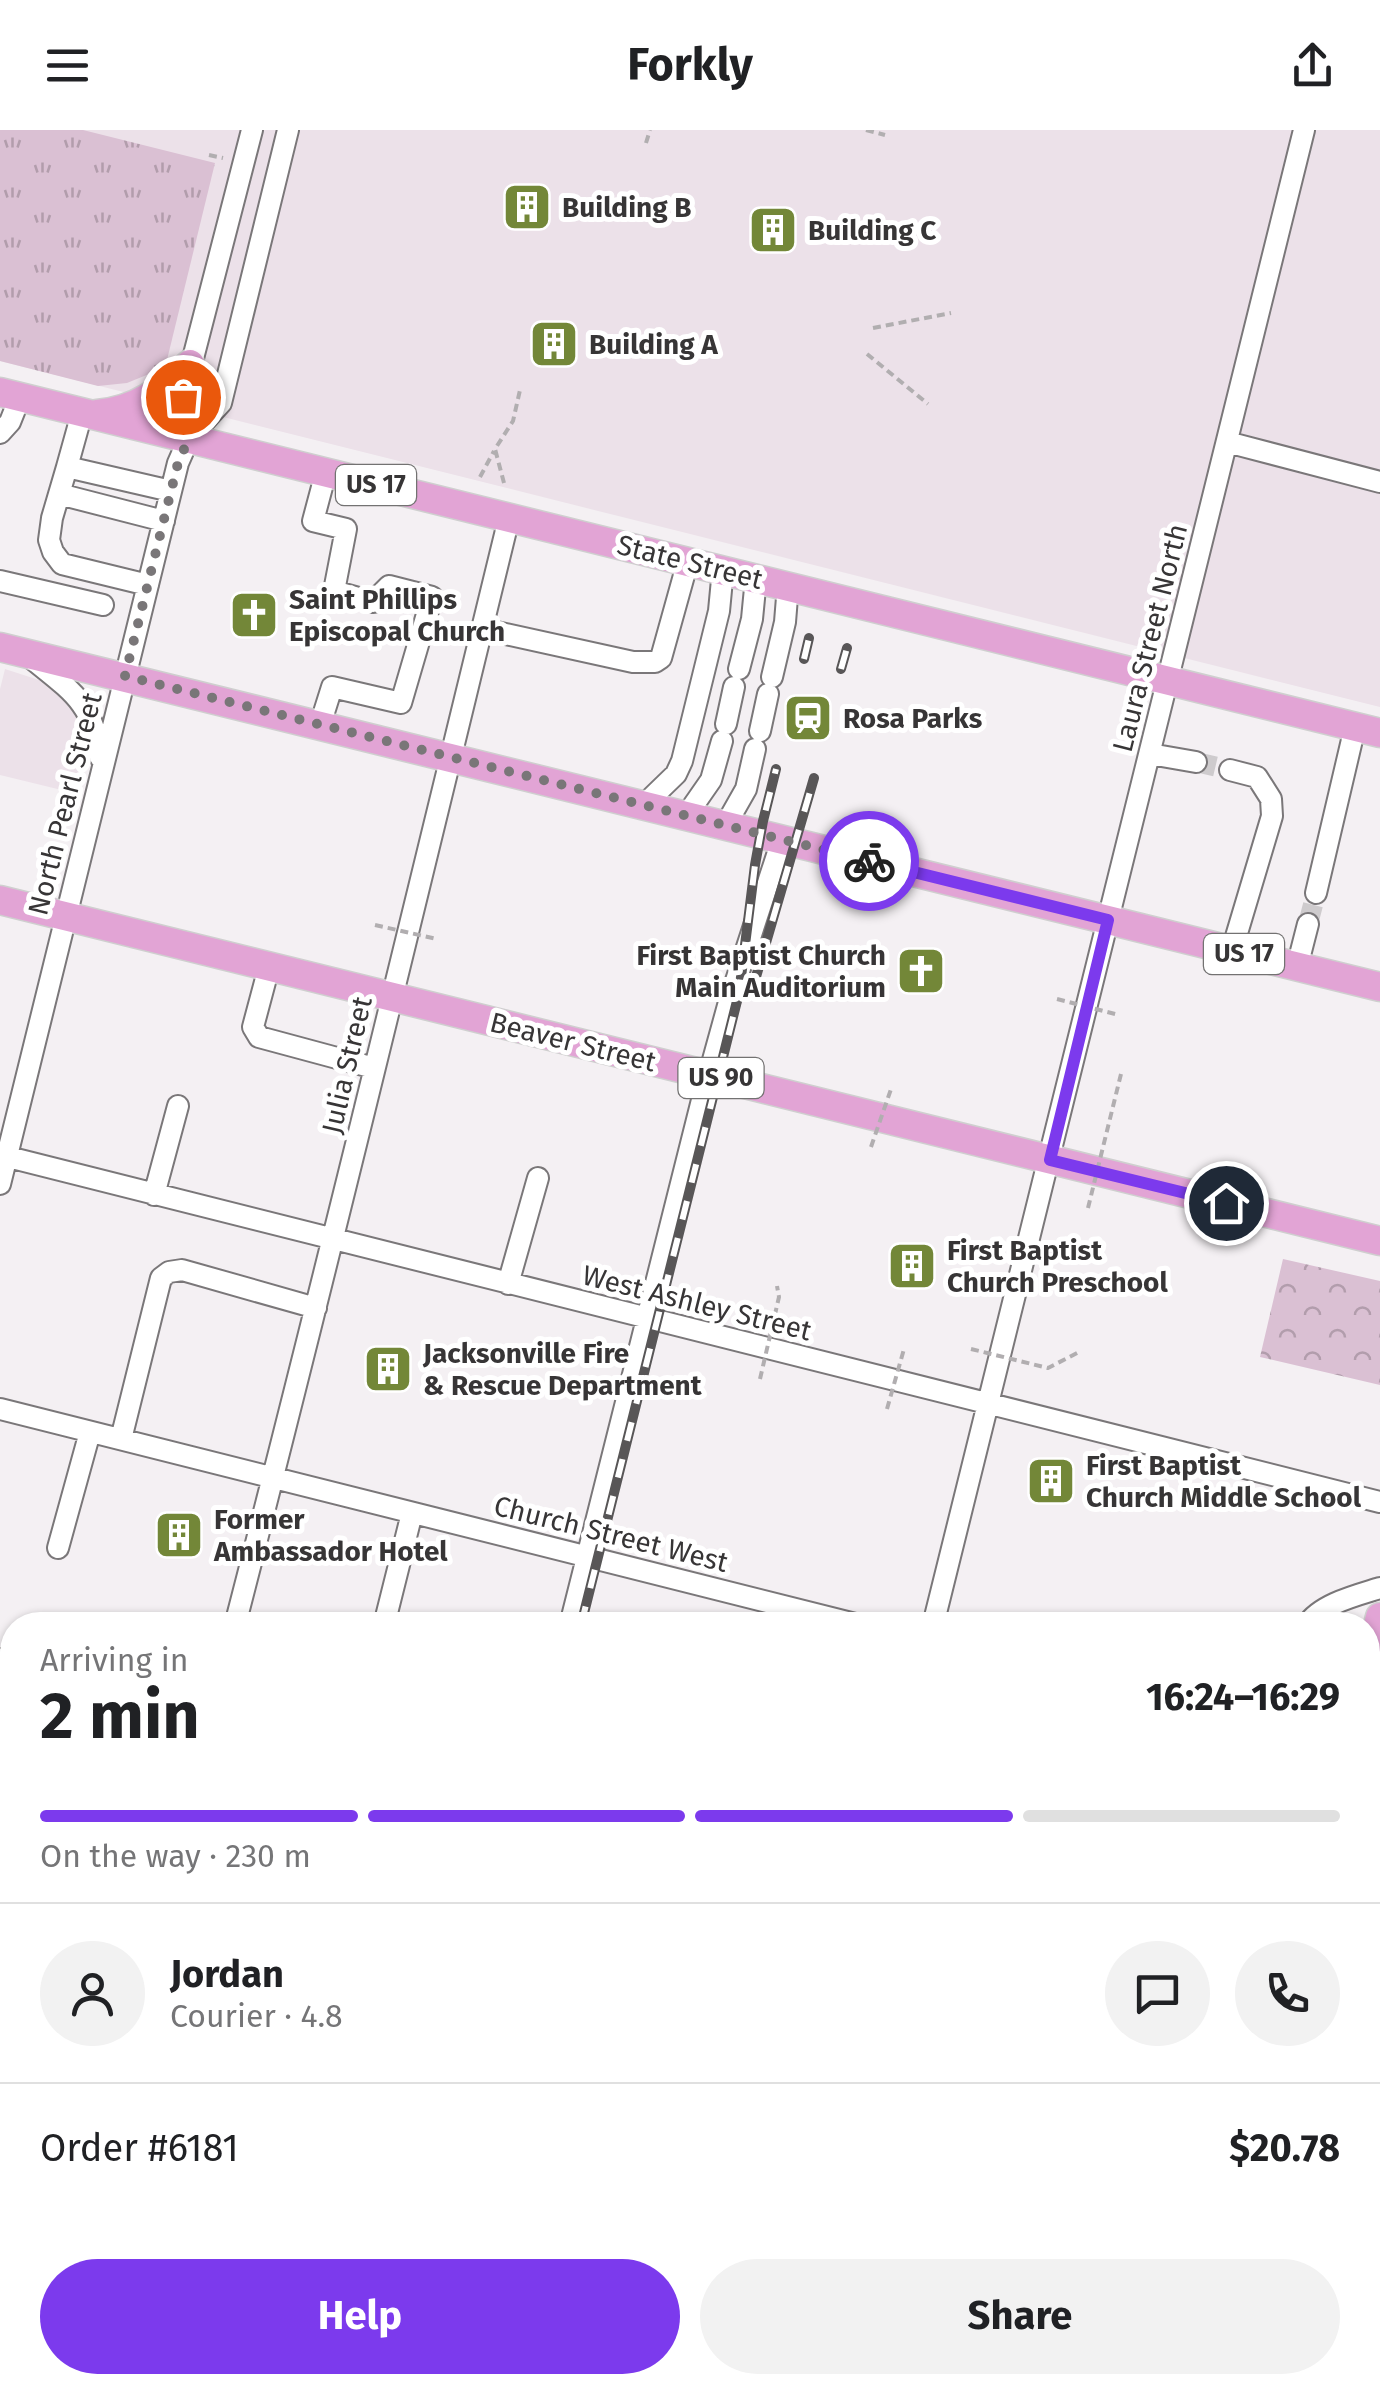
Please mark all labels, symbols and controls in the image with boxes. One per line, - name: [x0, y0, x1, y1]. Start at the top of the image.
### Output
- icon: menu: [40, 38, 95, 93]
- text: Forkly: [627, 38, 753, 92]
- icon: share: [1285, 38, 1340, 93]
- building icon: Building B: [501, 181, 553, 233]
- place label: Building B: [562, 191, 692, 224]
- building icon: Building C: [747, 204, 799, 256]
- place label: Building C: [808, 214, 936, 247]
- building icon: Building A: [528, 318, 580, 370]
- place label: Building A: [589, 328, 718, 361]
- pin: [141, 355, 226, 440]
- icon: bag: [156, 370, 211, 425]
- road number: US 17: [336, 465, 416, 505]
- street label: Laura Street North: [1106, 521, 1194, 755]
- street label: State Street: [614, 528, 767, 596]
- place label: Saint Phillips Episcopal Church: [289, 583, 505, 648]
- church icon: Saint Phillips Episcopal Church: [228, 589, 280, 641]
- street label: North Pearl Street: [21, 688, 109, 919]
- station icon: Rosa Parks: [782, 692, 834, 744]
- place label: Rosa Parks: [843, 702, 982, 735]
- courier: [819, 811, 919, 911]
- icon: bike: [842, 834, 897, 889]
- road number: US 17: [1204, 934, 1284, 974]
- place label: First Baptist Church Main Auditorium: [636, 939, 886, 1004]
- church icon: First Baptist Church Main Auditorium: [895, 945, 947, 997]
- street label: Julia Street: [315, 992, 379, 1137]
- street label: Beaver Street: [487, 1005, 660, 1079]
- road number: US 90: [678, 1058, 764, 1098]
- pin: [1184, 1161, 1269, 1246]
- icon: home: [1199, 1176, 1254, 1231]
- place label: First Baptist Church Preschool: [947, 1234, 1168, 1299]
- building icon: First Baptist Church Preschool: [886, 1240, 938, 1292]
- street label: West Ashley Street: [579, 1259, 816, 1348]
- place label: Jacksonville Fire & Rescue Department: [422, 1337, 703, 1402]
- building icon: Jacksonville Fire & Rescue Department: [362, 1343, 414, 1395]
- place label: First Baptist Church Middle School: [1086, 1449, 1362, 1514]
- building icon: First Baptist Church Middle School: [1025, 1455, 1077, 1507]
- street label: Church Street West: [491, 1489, 732, 1579]
- place label: Former Ambassador Hotel: [213, 1503, 448, 1568]
- building icon: Former Ambassador Hotel: [153, 1509, 205, 1561]
- text: Arriving in: [40, 1641, 188, 1679]
- text: 16:24–16:29: [1146, 1674, 1340, 1720]
- text: 2 min: [40, 1677, 200, 1755]
- text: On the way · 230 m: [40, 1837, 311, 1875]
- button: person: [40, 1941, 145, 2046]
- button: chat: [1105, 1941, 1210, 2046]
- button: phone: [1235, 1941, 1340, 2046]
- text: Jordan: [170, 1951, 284, 1997]
- text: Courier · 4.8: [170, 1997, 343, 2035]
- text: Order #6181: [40, 2125, 239, 2171]
- text: $20.78: [1229, 2125, 1340, 2171]
- button: Help: [40, 2259, 680, 2374]
- button: Share: [700, 2259, 1340, 2374]

